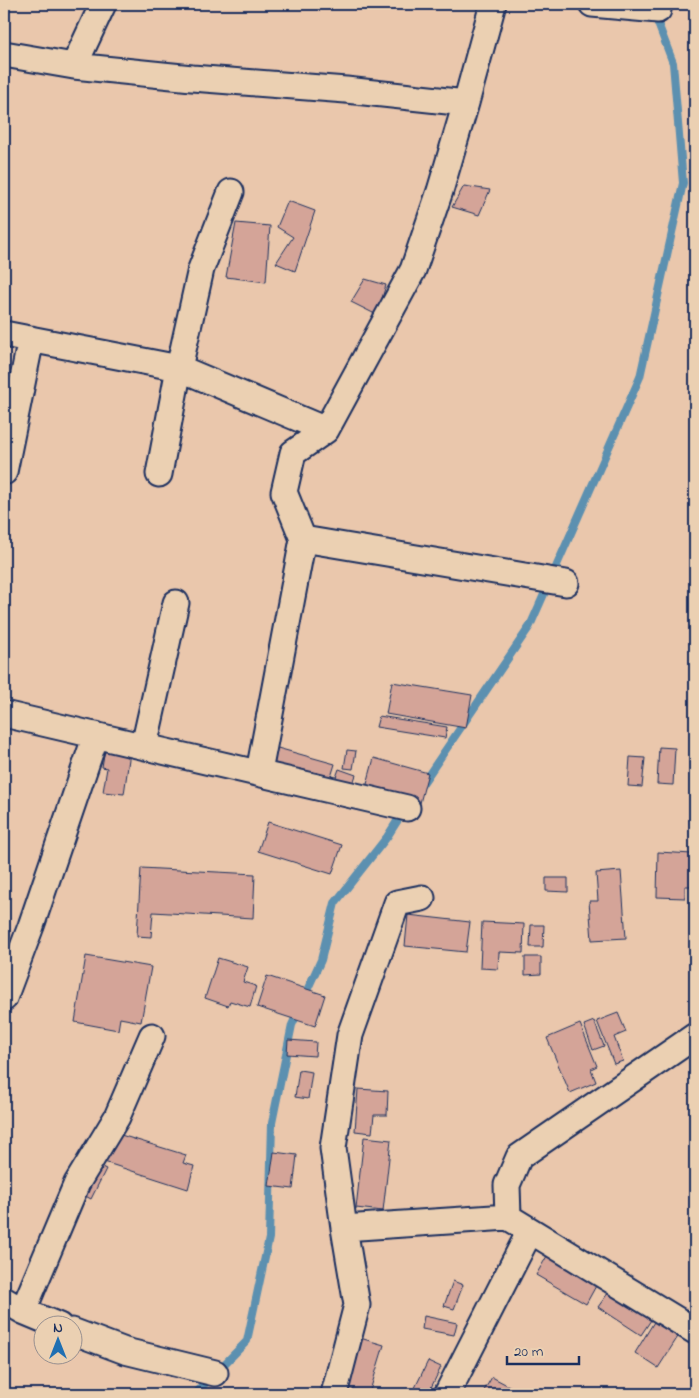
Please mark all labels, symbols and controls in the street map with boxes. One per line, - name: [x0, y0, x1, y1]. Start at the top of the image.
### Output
- north arrow: [32, 1316, 82, 1366]
- text: N: [53, 1318, 63, 1339]
- scale bar: [507, 1333, 579, 1365]
- text: 20 m: [514, 1341, 544, 1363]

